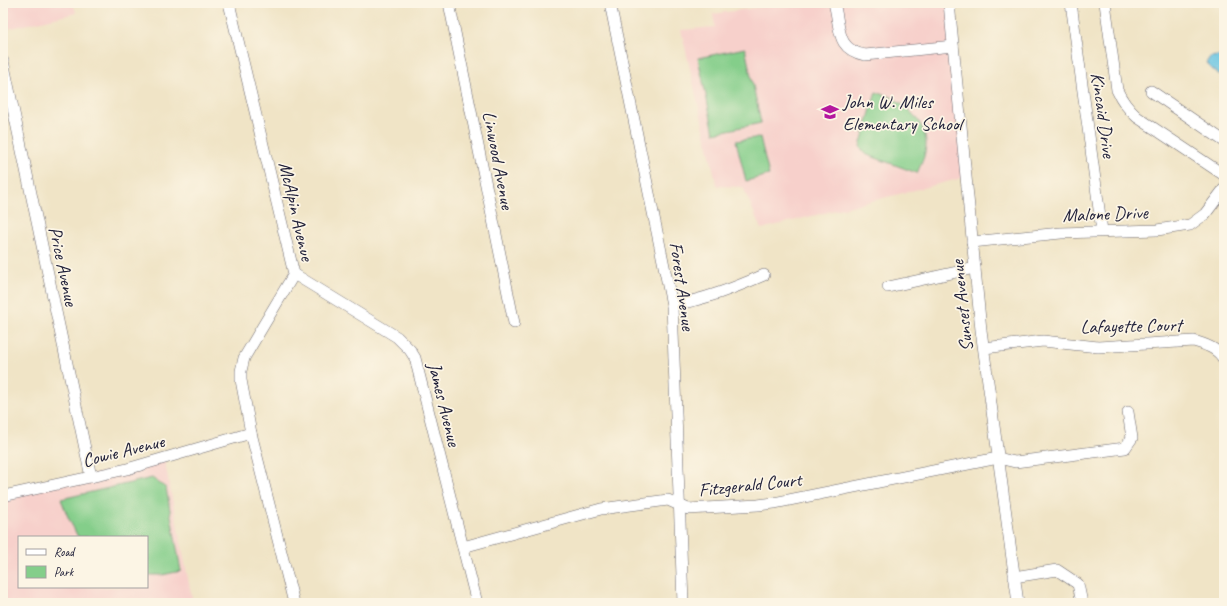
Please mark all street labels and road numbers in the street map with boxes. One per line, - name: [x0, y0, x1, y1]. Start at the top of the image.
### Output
- street label: Kincaid Drive: [1085, 71, 1121, 161]
- street label: Linwood Avenue: [477, 109, 520, 213]
- street label: McAlpin Avenue: [273, 159, 319, 265]
- street label: Malone Drive: [1062, 200, 1150, 227]
- street label: Price Avenue: [43, 224, 83, 310]
- street label: Forest Avenue: [664, 240, 700, 334]
- street label: Sunset Avenue: [945, 257, 979, 353]
- street label: Lafayette Court: [1080, 313, 1185, 339]
- street label: James Avenue: [422, 359, 466, 450]
- street label: Cowie Avenue: [80, 429, 168, 473]
- street label: Fitzgerald Court: [697, 467, 804, 502]

